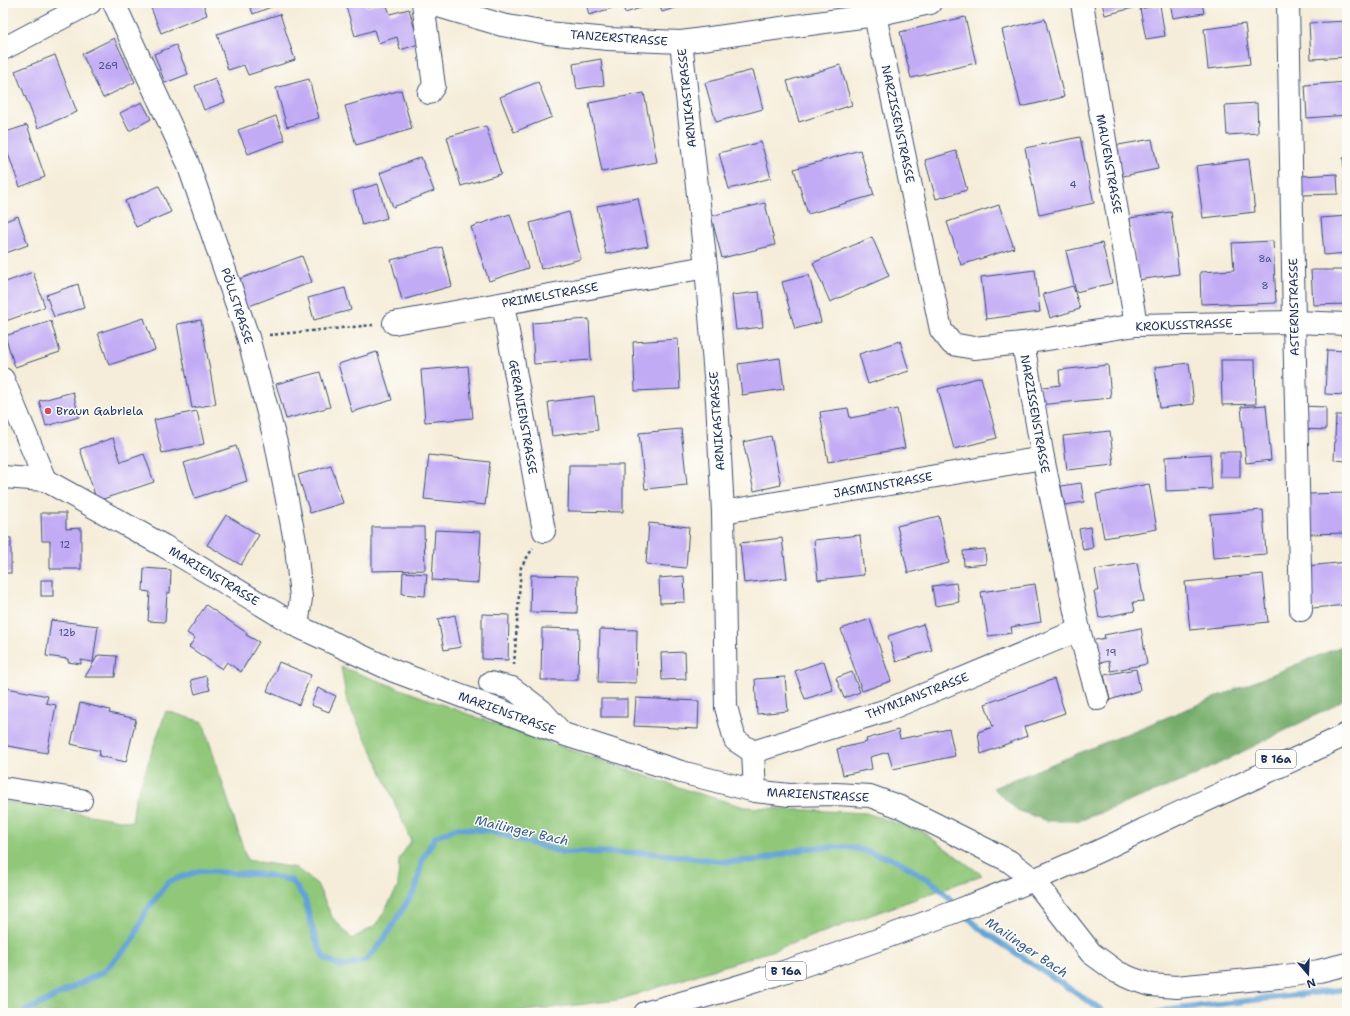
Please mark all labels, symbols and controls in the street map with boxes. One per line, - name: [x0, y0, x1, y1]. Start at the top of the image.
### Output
- street label: TANZERSTRASSE: [570, 27, 668, 49]
- street label: ARNIKASTRASSE: [674, 48, 700, 148]
- house number: 269: [98, 59, 118, 72]
- street label: NARZISSENSTRASSE: [878, 63, 918, 185]
- street label: MALVENSTRASSE: [1092, 113, 1126, 215]
- house number: 4: [1070, 178, 1077, 191]
- house number: 8a: [1259, 252, 1272, 265]
- street label: ASTERNSTRASSE: [1285, 258, 1303, 356]
- street label: PÖLLSTRASSE: [217, 266, 257, 346]
- street label: PRIMELSTRASSE: [500, 279, 600, 311]
- house number: 8: [1262, 279, 1269, 292]
- street label: KROKUSSTRASSE: [1135, 315, 1233, 335]
- street label: NARZISSENSTRASSE: [1017, 353, 1053, 475]
- street label: GERANIENSTRASSE: [505, 358, 541, 476]
- street label: ARNIKASTRASSE: [706, 371, 728, 471]
- place label: Braun Gabriela: [56, 403, 144, 419]
- marker: Braun Gabriela: [43, 406, 53, 416]
- street label: JASMINSTRASSE: [832, 468, 934, 502]
- house number: 12: [60, 538, 70, 551]
- street label: MARIENSTRASSE: [166, 543, 262, 609]
- house number: 12b: [59, 626, 75, 639]
- house number: 19: [1106, 646, 1116, 659]
- street label: THYMIANSTRASSE: [863, 669, 971, 723]
- street label: MARIENSTRASSE: [456, 688, 558, 738]
- road number: B 16a: [1256, 750, 1296, 768]
- street label: MARIENSTRASSE: [766, 784, 870, 806]
- water label: Mailinger Bach: [473, 811, 571, 850]
- water label: Mailinger Bach: [982, 914, 1071, 981]
- north arrow: [1288, 954, 1328, 994]
- road number: B 16a: [766, 962, 806, 980]
- text: N: [1304, 974, 1318, 992]

